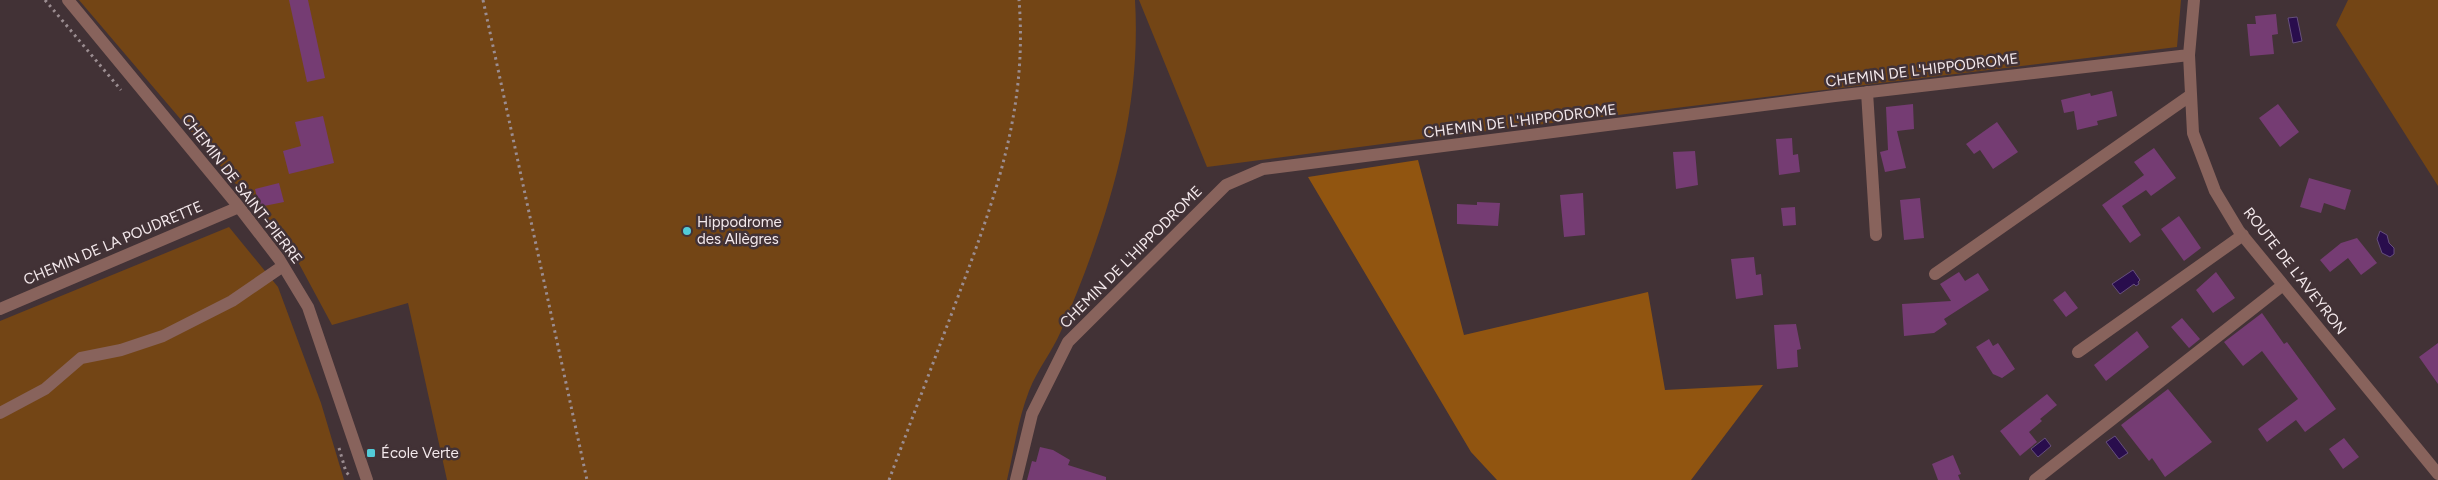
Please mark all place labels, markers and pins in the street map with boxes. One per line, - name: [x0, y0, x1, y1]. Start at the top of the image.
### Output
- place label: Hippodrome des Allègres: [697, 213, 782, 248]
- marker: Hippodrome des Allègres: [681, 225, 693, 237]
- place label: École Verte: [381, 444, 459, 462]
- marker: École Verte: [365, 447, 377, 459]

